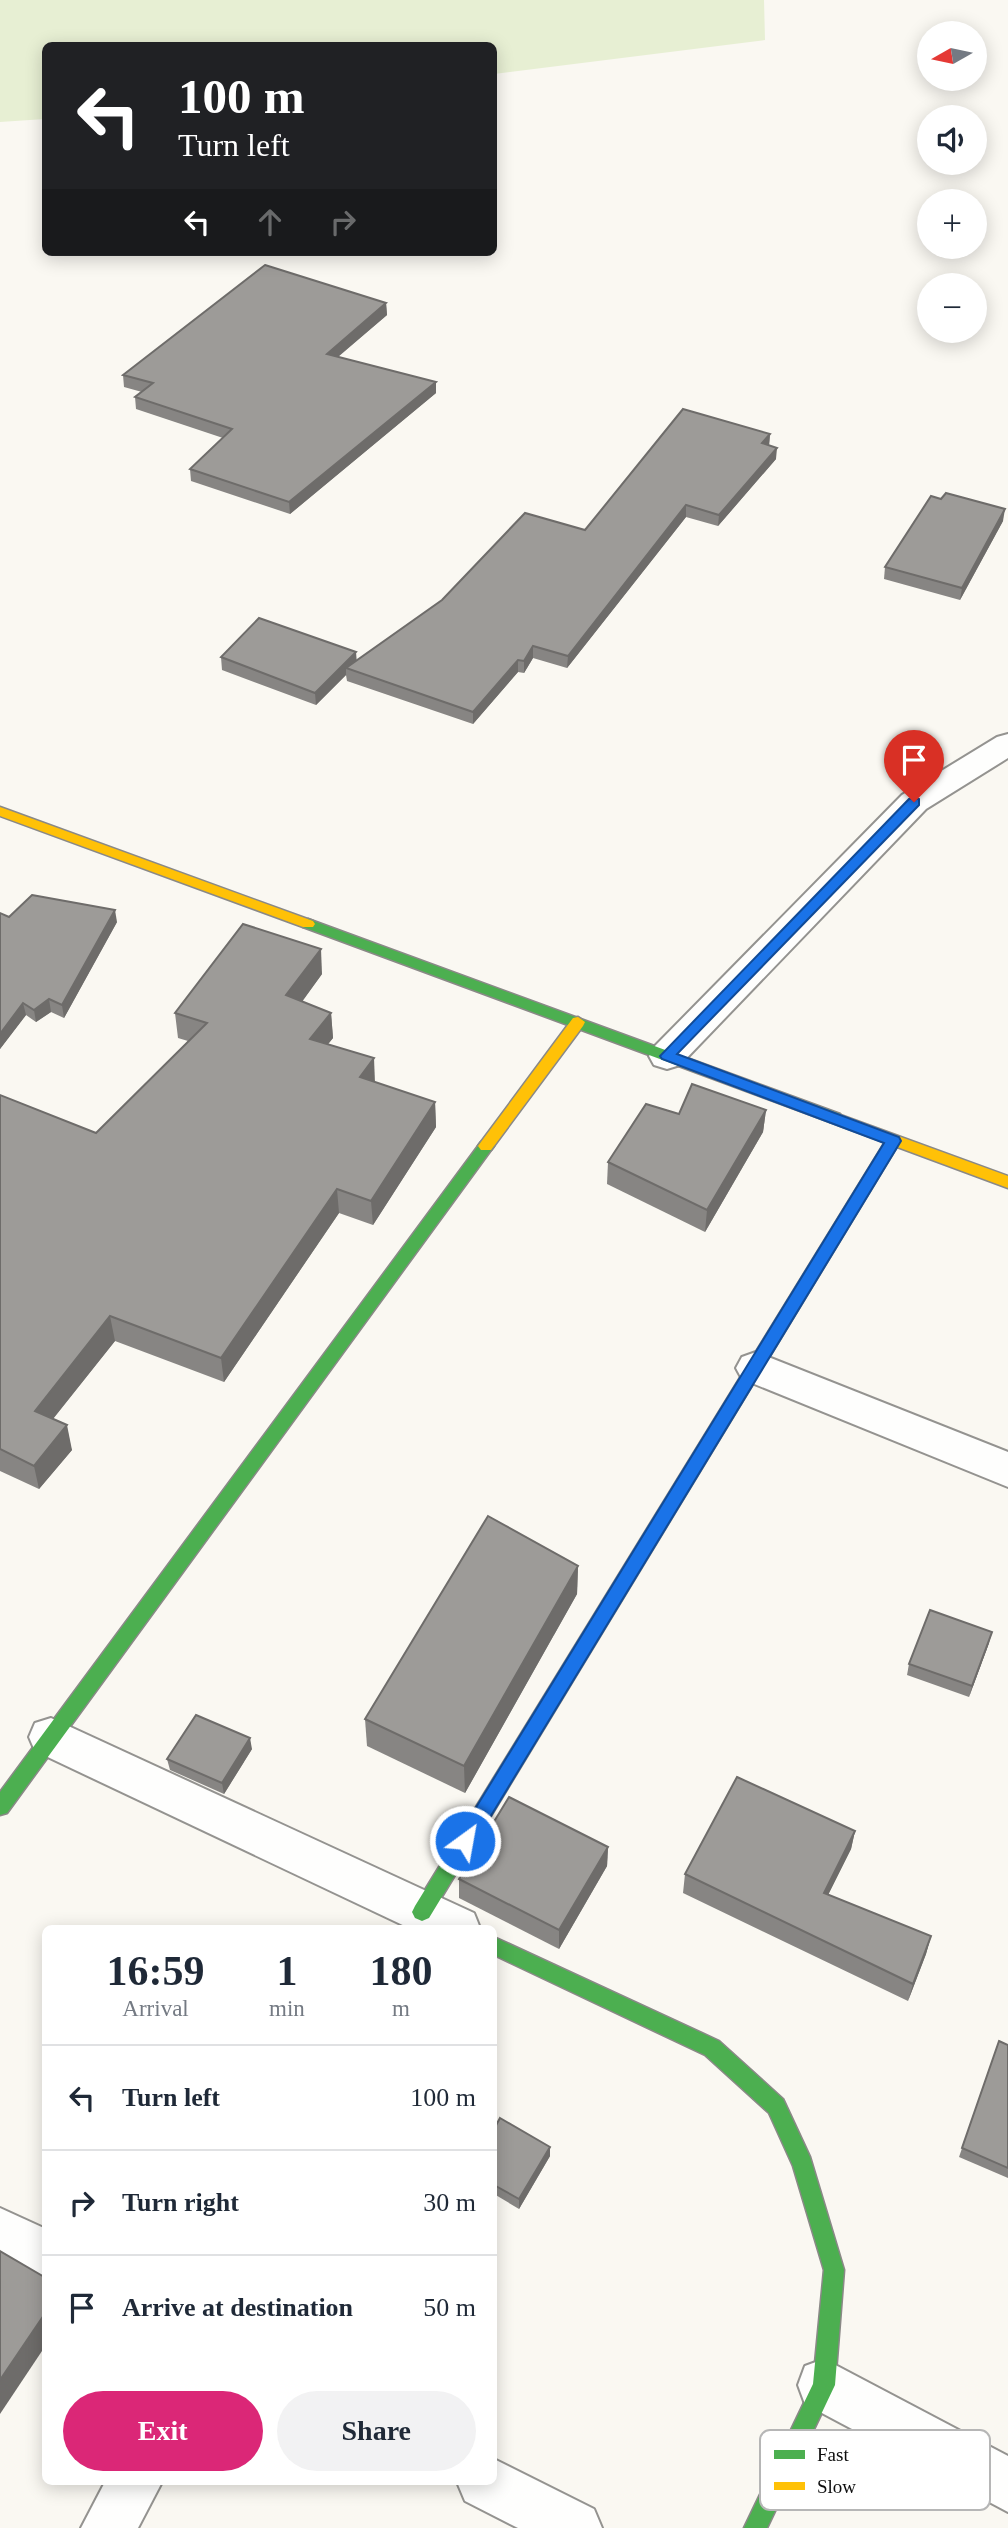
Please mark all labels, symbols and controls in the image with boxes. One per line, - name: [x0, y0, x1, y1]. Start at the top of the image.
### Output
- north arrow: [917, 21, 987, 91]
- map controls: [917, 21, 987, 343]
- text: 100 m: [178, 69, 305, 124]
- icon: left: [63, 70, 154, 161]
- button: sound: [917, 105, 987, 175]
- text: Turn left: [178, 127, 290, 163]
- button: +: [917, 189, 987, 259]
- icon: left: [178, 203, 216, 241]
- icon: ahead: [251, 203, 289, 241]
- icon: right: [324, 203, 362, 241]
- button: −: [917, 273, 987, 343]
- pin: [884, 730, 944, 802]
- icon: arrive: [895, 741, 933, 779]
- position arrow: [428, 1804, 502, 1878]
- text: 16:59: [107, 1948, 205, 1994]
- text: 1: [276, 1948, 297, 1994]
- text: 180: [369, 1948, 432, 1994]
- text: Arrival: [122, 1996, 189, 2021]
- text: min: [269, 1996, 305, 2021]
- text: m: [392, 1996, 410, 2021]
- icon: left: [63, 2079, 101, 2117]
- text: Turn left: [122, 2083, 220, 2112]
- text: 100 m: [410, 2083, 476, 2112]
- icon: right: [63, 2184, 101, 2222]
- text: Turn right: [122, 2188, 239, 2217]
- text: 30 m: [423, 2188, 476, 2217]
- icon: arrive: [63, 2289, 101, 2327]
- text: Arrive at destination: [122, 2293, 353, 2322]
- text: 50 m: [423, 2293, 476, 2322]
- button: Exit: [63, 2391, 263, 2471]
- button: Share: [277, 2391, 476, 2471]
- legend: [760, 2430, 990, 2510]
- text: Fast: [817, 2444, 849, 2465]
- text: Slow: [817, 2476, 856, 2497]

